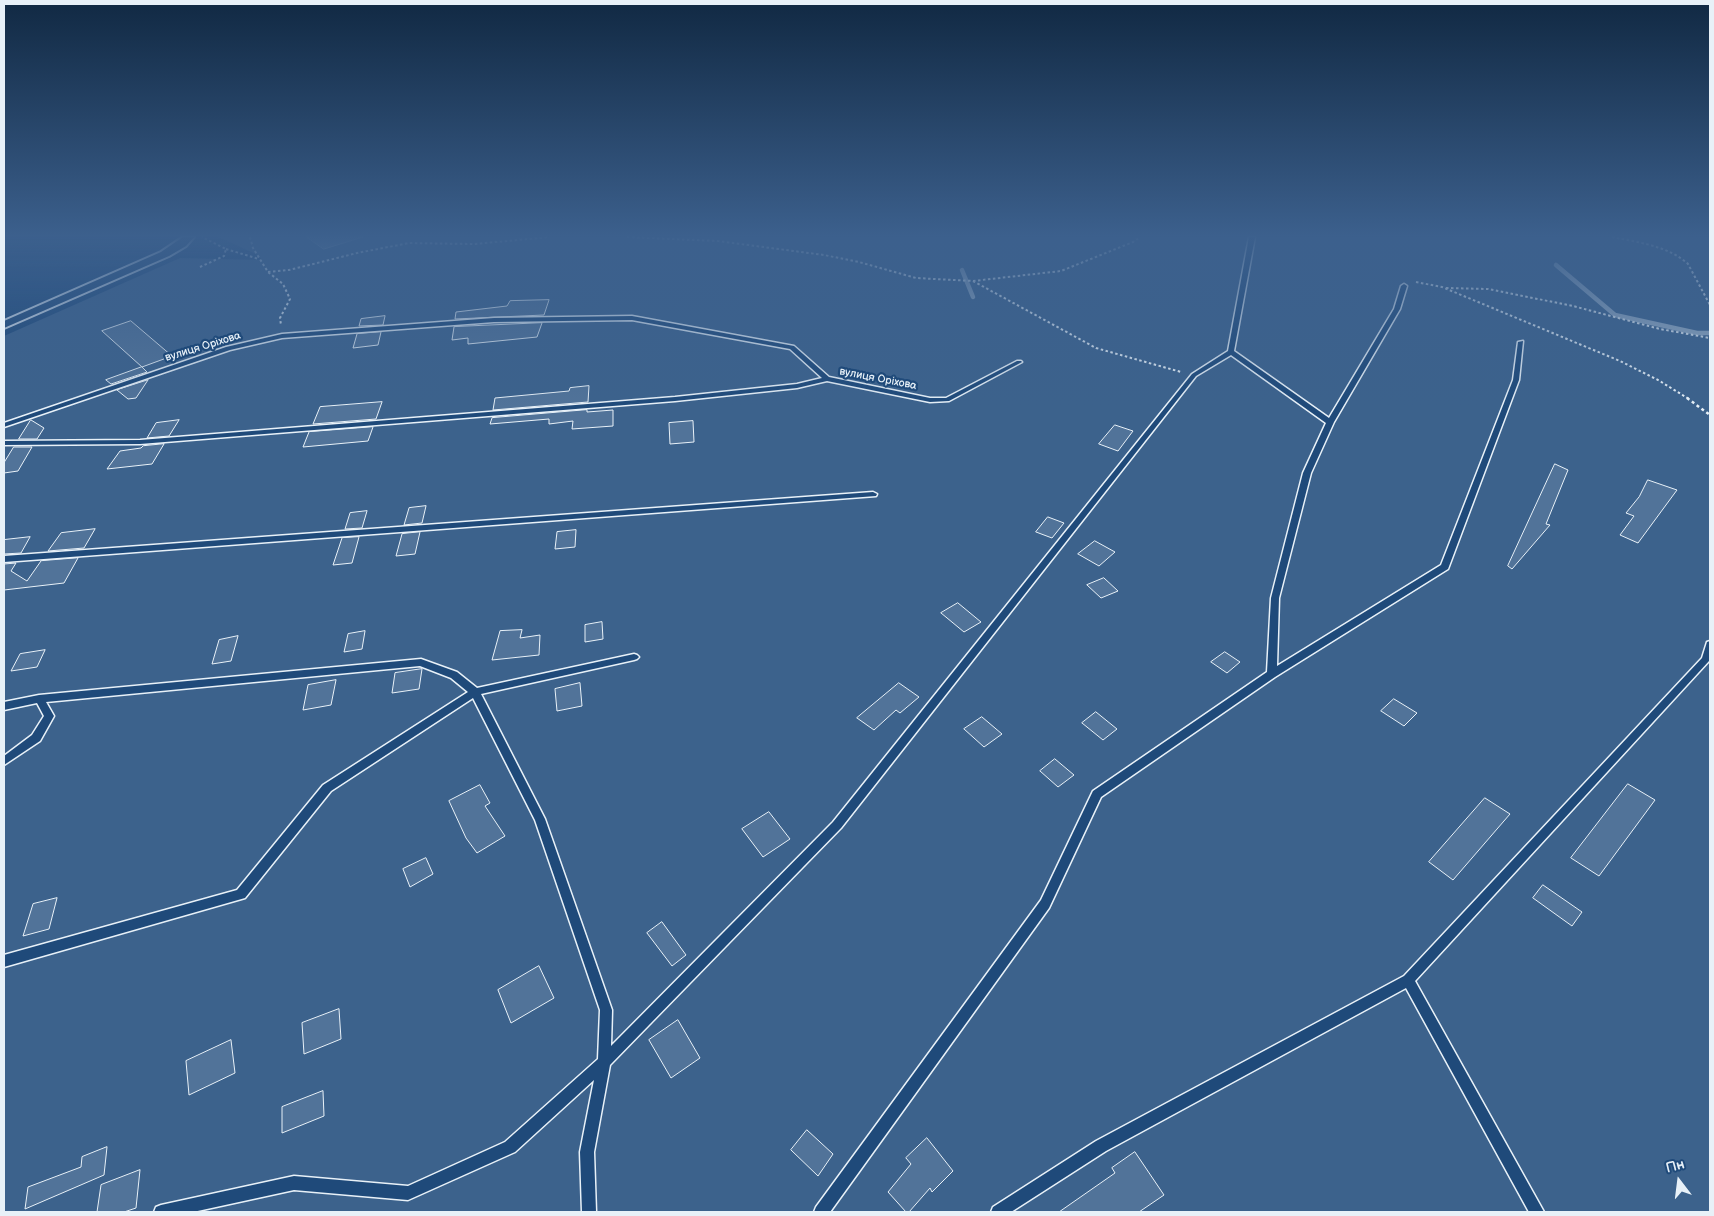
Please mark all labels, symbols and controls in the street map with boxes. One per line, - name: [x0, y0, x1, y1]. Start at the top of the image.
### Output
- street label: вулиця Оріхова: [164, 329, 242, 365]
- street label: вулиця Оріхова: [838, 365, 918, 393]
- text: Пн: [1664, 1155, 1686, 1177]
- north arrow: [1654, 1156, 1704, 1206]

